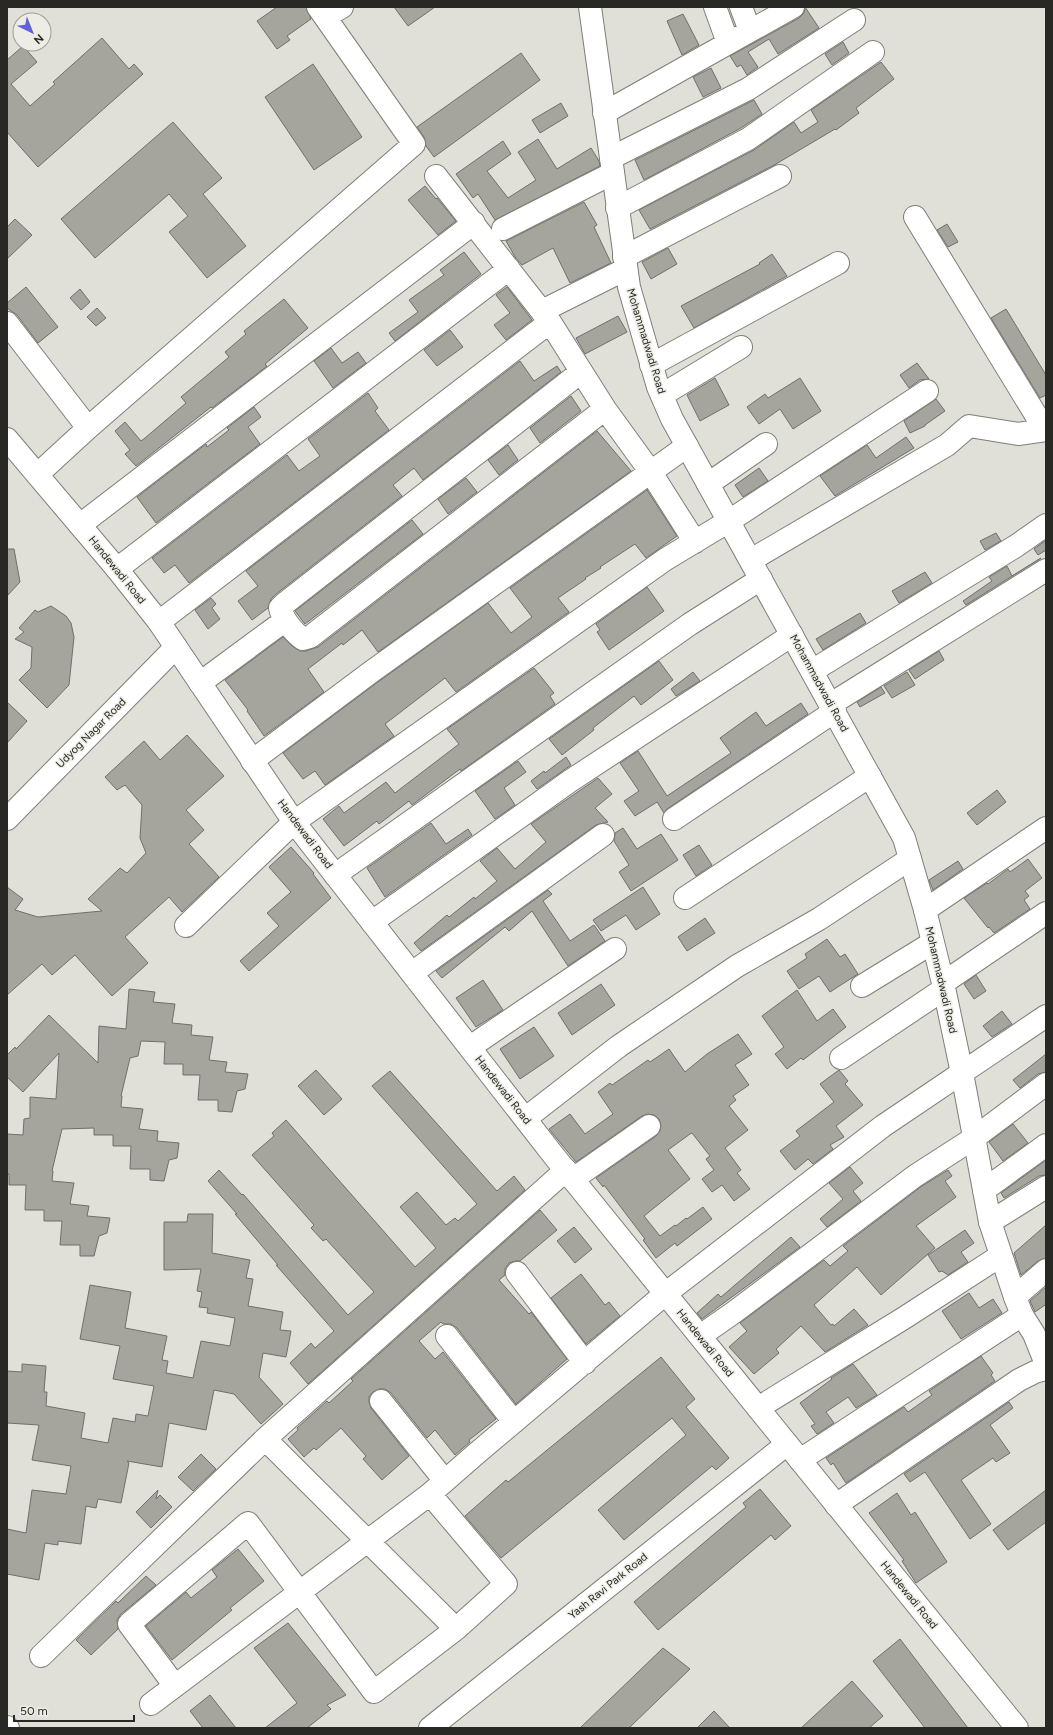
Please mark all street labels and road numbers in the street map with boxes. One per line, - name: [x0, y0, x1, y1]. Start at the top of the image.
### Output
- street label: Mohammadwadi Road: [624, 287, 668, 395]
- street label: Handewadi Road: [86, 533, 148, 607]
- street label: Mohammadwadi Road: [787, 632, 851, 734]
- street label: Udyog Nagar Road: [53, 695, 129, 771]
- street label: Handewadi Road: [275, 797, 335, 871]
- street label: Mohammadwadi Road: [922, 925, 960, 1035]
- street label: Handewadi Road: [472, 1053, 534, 1127]
- street label: Handewadi Road: [674, 1306, 736, 1380]
- street label: Yash Ravi Park Road: [566, 1550, 650, 1622]
- street label: Handewadi Road: [878, 1558, 940, 1632]

